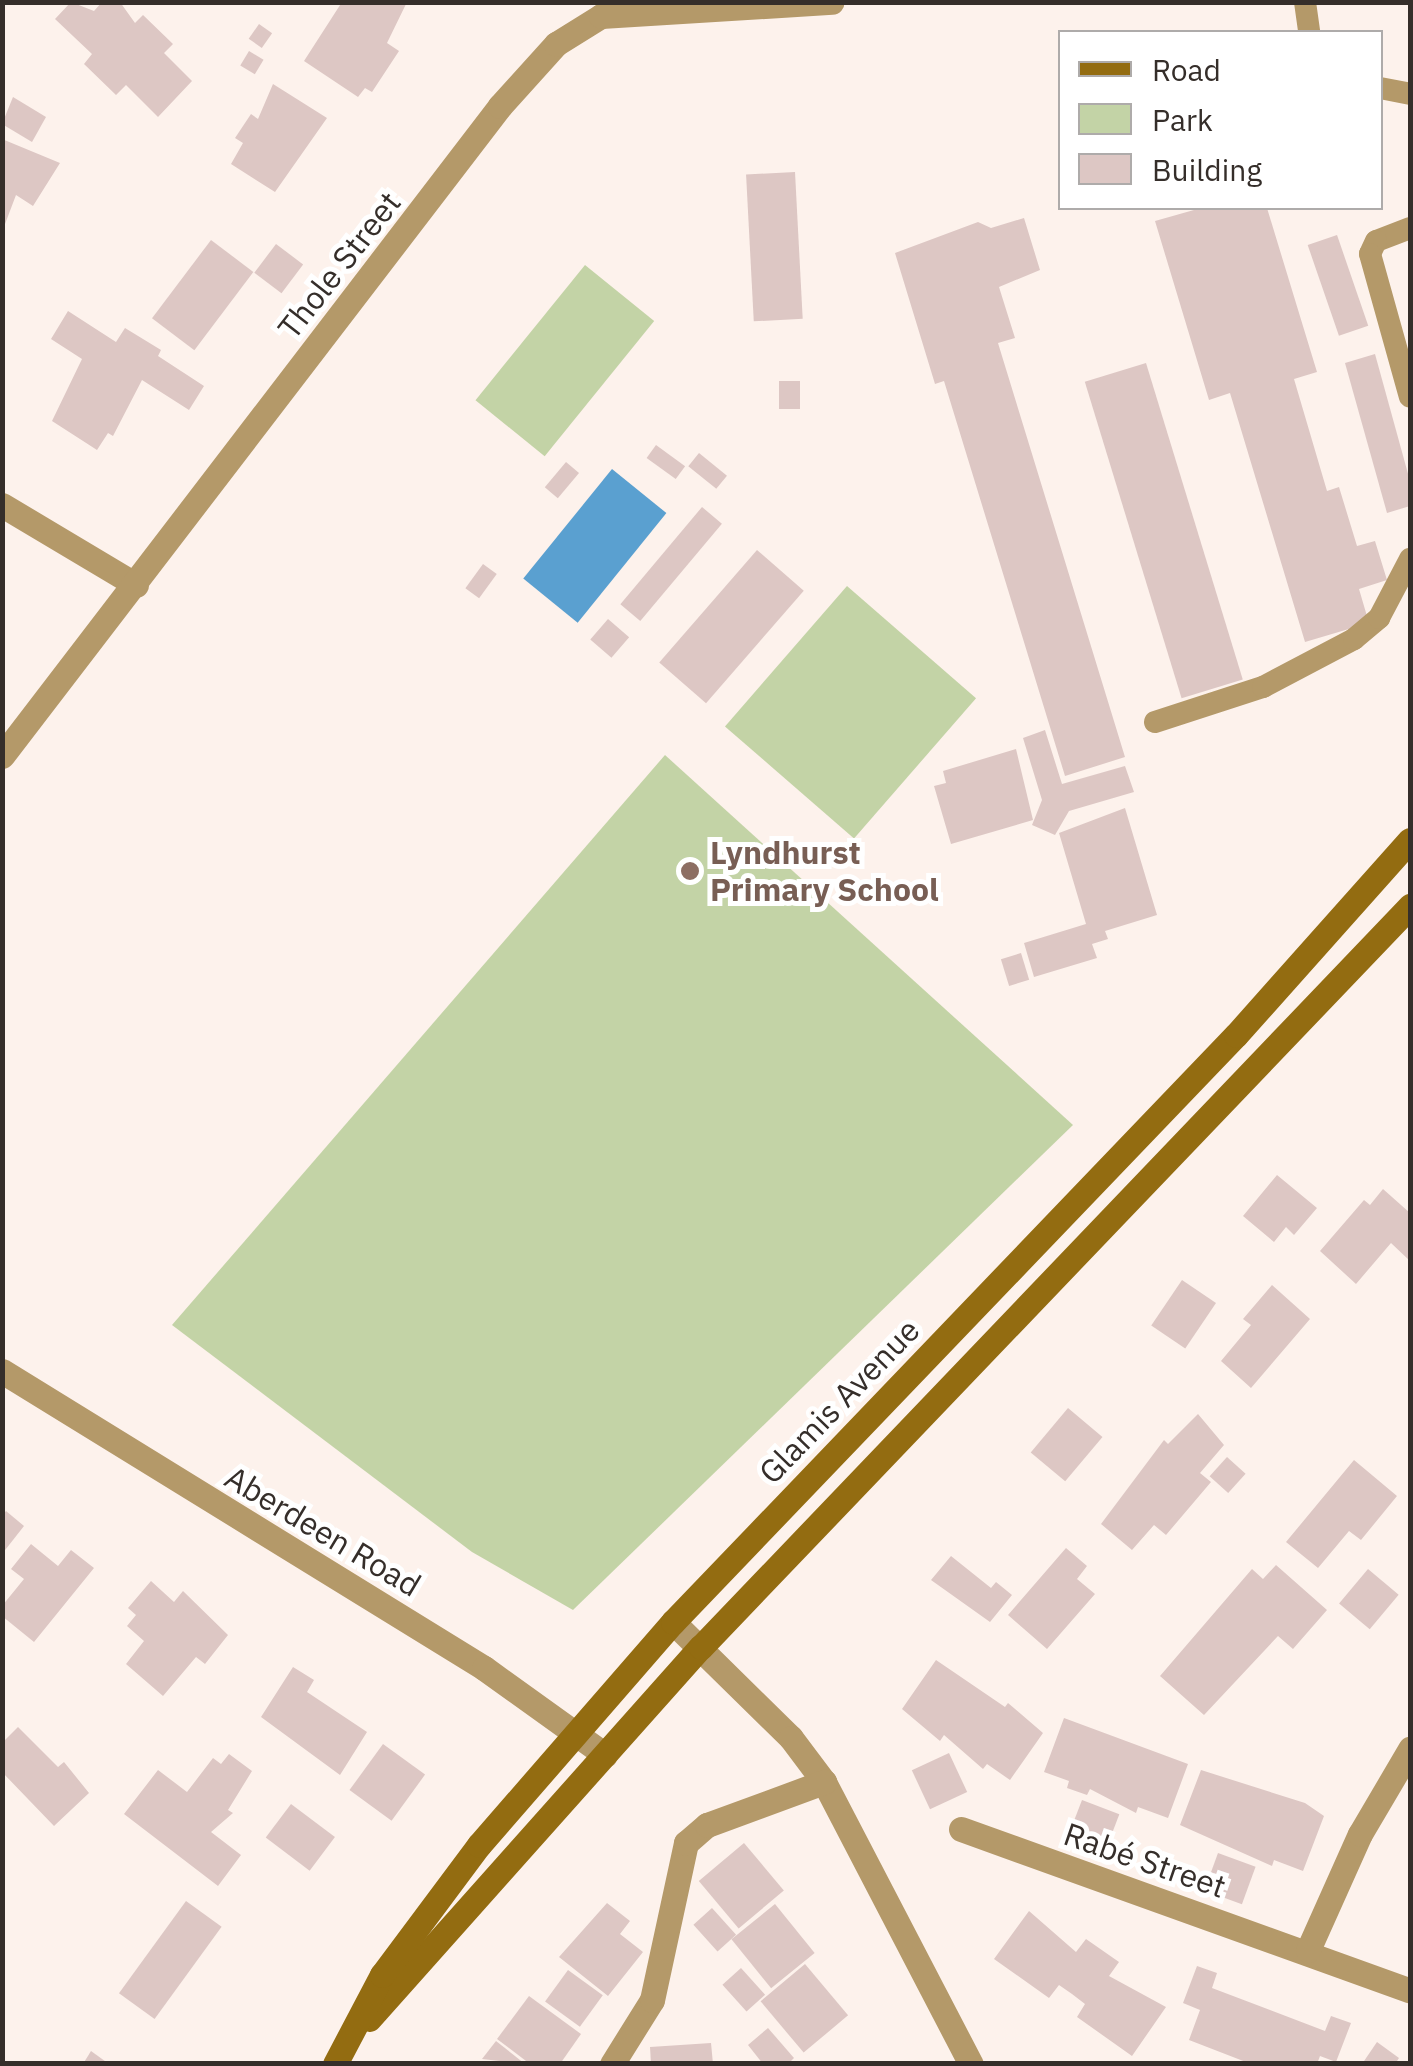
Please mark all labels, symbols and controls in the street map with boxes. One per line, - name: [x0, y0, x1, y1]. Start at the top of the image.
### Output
- legend: [1058, 30, 1383, 210]
- text: Road: [1152, 50, 1221, 89]
- text: Park: [1152, 100, 1213, 139]
- text: Building: [1152, 150, 1262, 189]
- street label: Thole Street: [270, 184, 408, 346]
- place label: Lyndhurst Primary School: [710, 834, 939, 909]
- marker: Lyndhurst Primary School: [679, 860, 701, 882]
- street label: Glamis Avenue: [751, 1311, 927, 1491]
- street label: Aberdeen Road: [218, 1458, 428, 1604]
- street label: Rabé Street: [1059, 1814, 1231, 1906]

